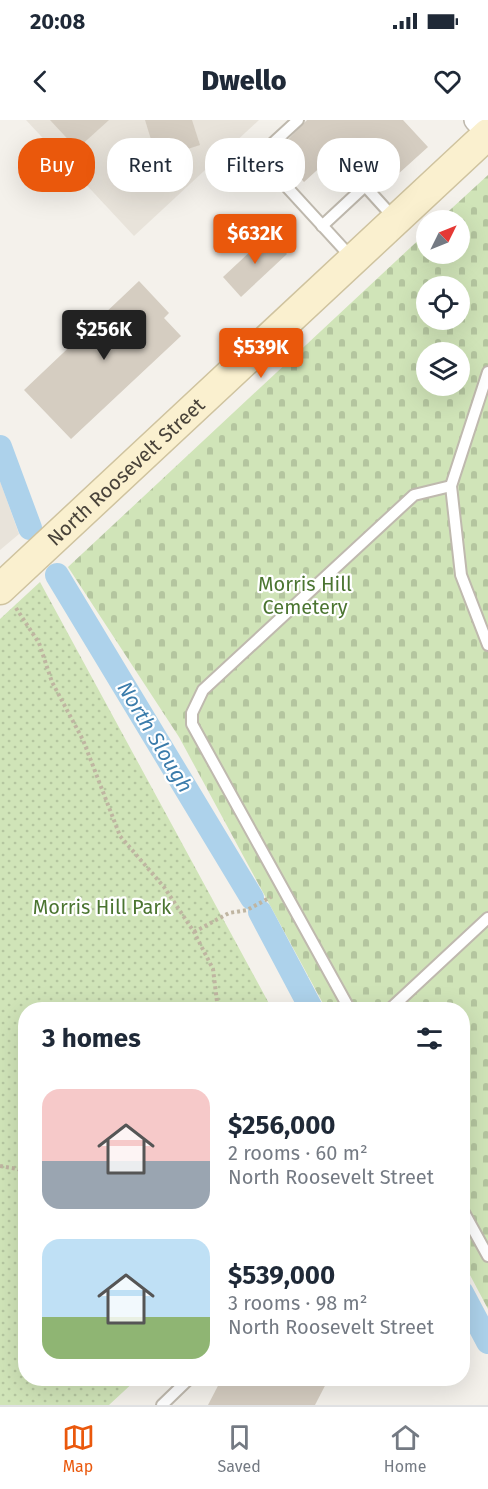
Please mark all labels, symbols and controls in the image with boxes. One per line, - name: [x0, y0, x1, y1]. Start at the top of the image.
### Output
- text: 20:08: [30, 8, 85, 35]
- icon: back: [24, 65, 57, 98]
- text: Dwello: [202, 65, 286, 97]
- icon: heart: [431, 65, 464, 98]
- chip: Buy: [18, 138, 95, 192]
- chip: Rent: [107, 138, 193, 192]
- chip: Filters: [205, 138, 305, 192]
- chip: New: [317, 138, 400, 192]
- north arrow: [416, 210, 470, 264]
- map controls: [416, 210, 470, 396]
- pin: $632K: [213, 214, 297, 265]
- text: $632K: [227, 221, 283, 245]
- button: locate: [416, 276, 470, 330]
- pin: $256K: [62, 310, 146, 361]
- text: $256K: [76, 317, 132, 341]
- pin: $539K: [219, 328, 303, 379]
- text: $539K: [233, 335, 289, 359]
- button: layers: [416, 342, 470, 396]
- street label: North Roosevelt Street: [42, 392, 210, 551]
- park label: Morris Hill Cemetery: [258, 572, 352, 619]
- water label: North Slough: [112, 677, 198, 797]
- park label: Morris Hill Park: [33, 895, 172, 919]
- icon: filters: [413, 1022, 446, 1055]
- text: 3 homes: [42, 1023, 141, 1054]
- text: $256,000: [228, 1110, 336, 1141]
- icon: home: [90, 1113, 162, 1185]
- text: 2 rooms · 60 m²: [228, 1141, 368, 1165]
- text: North Roosevelt Street: [228, 1165, 434, 1189]
- text: $539,000: [228, 1260, 335, 1291]
- icon: home: [90, 1263, 162, 1335]
- text: 3 rooms · 98 m²: [228, 1291, 368, 1315]
- text: North Roosevelt Street: [228, 1315, 434, 1339]
- tab: Map: [62, 1421, 95, 1476]
- tab: Saved: [218, 1421, 261, 1476]
- tab: Home: [384, 1421, 426, 1476]

